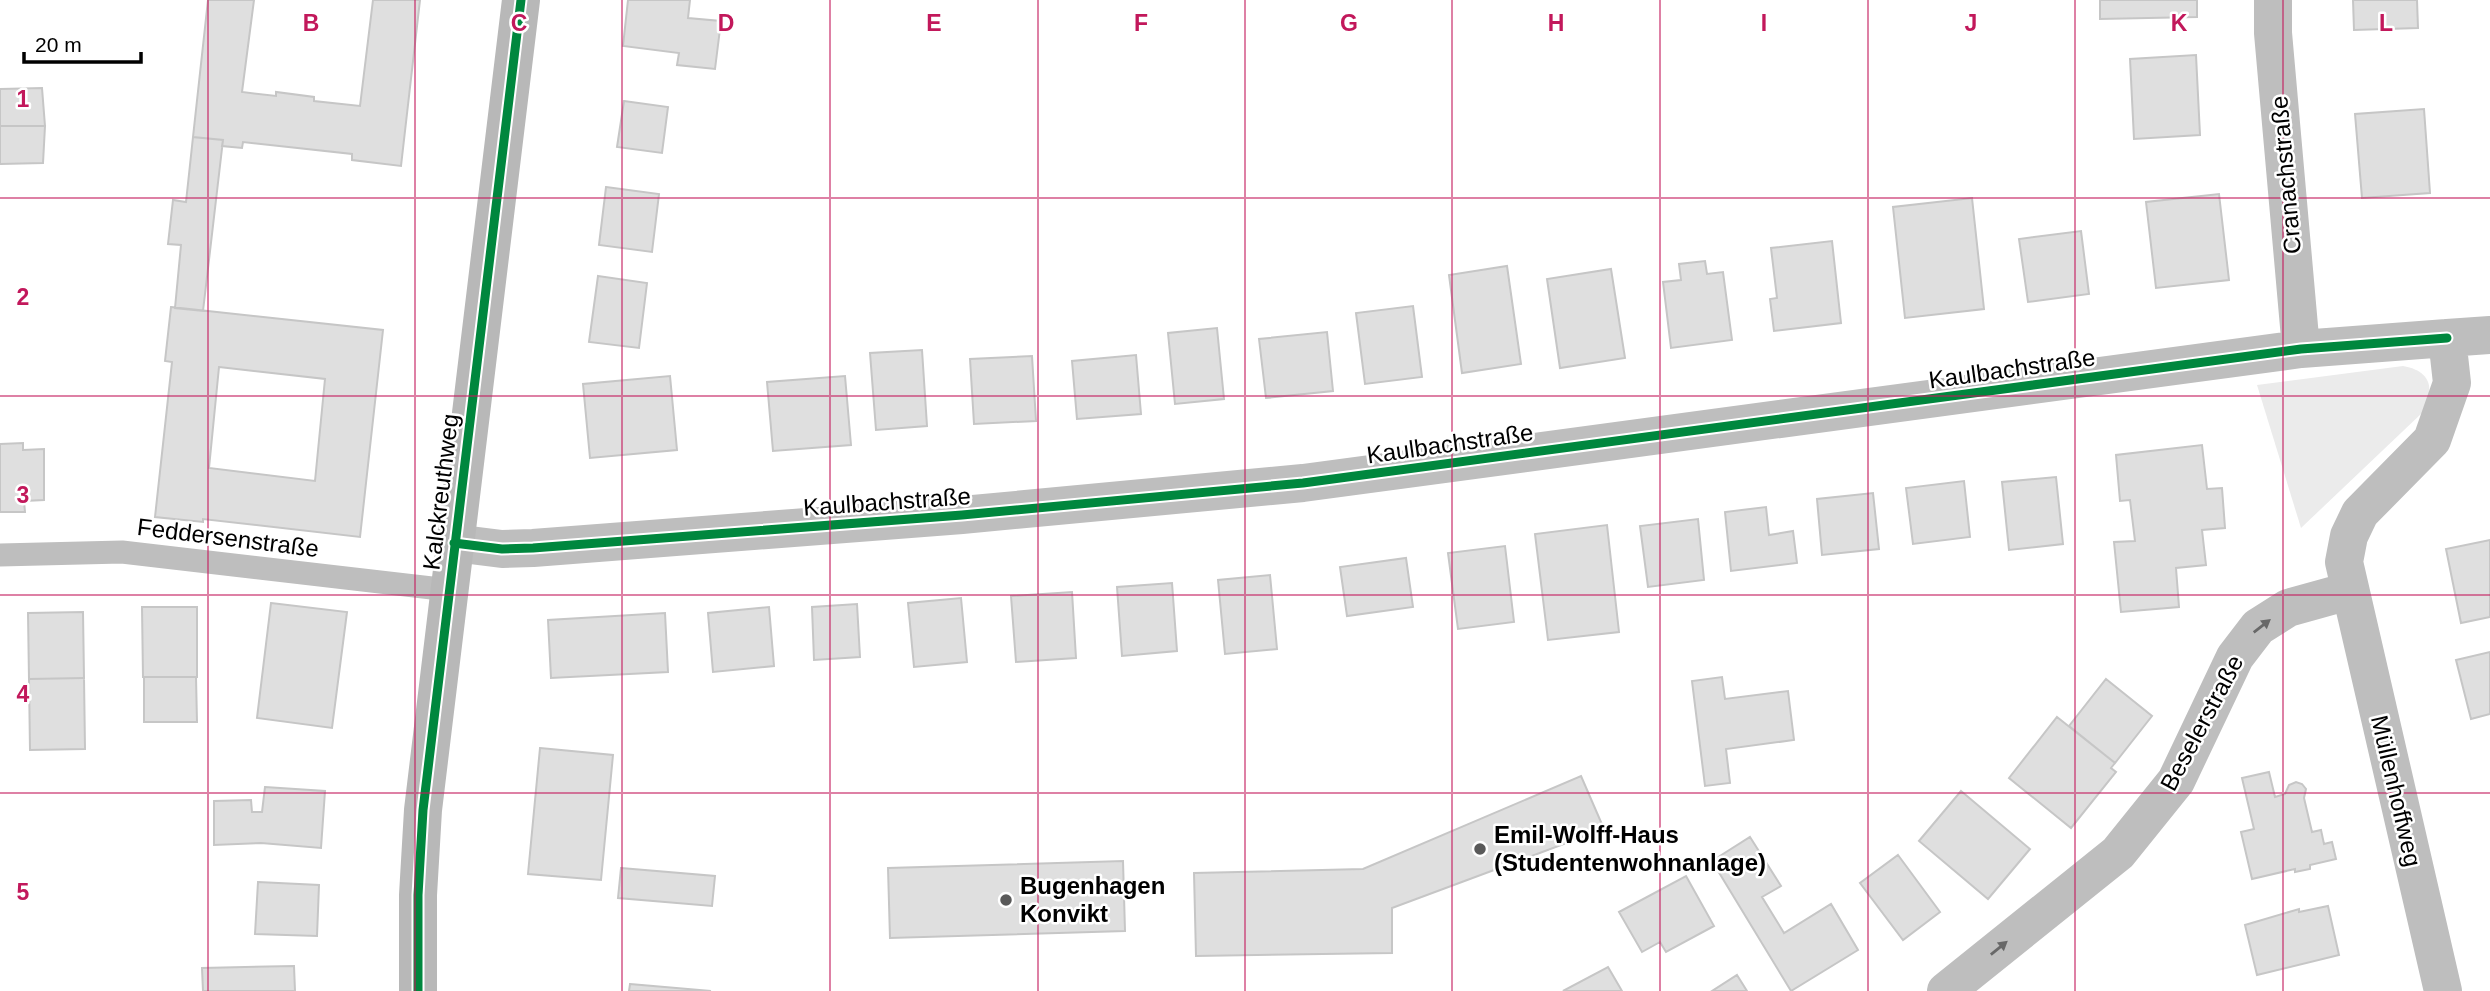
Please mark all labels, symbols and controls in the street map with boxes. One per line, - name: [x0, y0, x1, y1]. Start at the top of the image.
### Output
- text: B: [303, 10, 319, 36]
- text: C: [511, 10, 527, 36]
- text: D: [718, 10, 734, 36]
- text: E: [926, 10, 942, 36]
- text: F: [1134, 10, 1148, 36]
- text: G: [1340, 10, 1358, 36]
- text: H: [1548, 10, 1564, 36]
- text: I: [1761, 10, 1767, 36]
- text: J: [1965, 10, 1977, 36]
- text: K: [2171, 10, 2188, 36]
- text: L: [2379, 10, 2393, 36]
- scale bar: [24, 21, 142, 65]
- text: 20 m: [35, 33, 82, 56]
- text: 1: [17, 86, 30, 112]
- street label: Cranachstraße: [2265, 95, 2306, 255]
- text: 2: [17, 284, 29, 310]
- street label: Kaulbachstraße: [1927, 343, 2097, 394]
- street label: Kalckreuthweg: [418, 412, 463, 572]
- street label: Kaulbachstraße: [1365, 418, 1535, 469]
- text: 3: [17, 482, 29, 508]
- street label: Kaulbachstraße: [802, 482, 972, 521]
- street label: Feddersenstraße: [136, 513, 320, 562]
- one-way arrow: [2253, 618, 2271, 633]
- street label: Beselerstraße: [2155, 650, 2249, 795]
- text: 4: [17, 681, 30, 707]
- street label: Müllenhoffweg: [2366, 713, 2427, 869]
- place label: Emil-Wolff-Haus (Studentenwohnanlage): [1494, 821, 1766, 876]
- marker: Emil-Wolff-Haus (Studentenwohnanlage): [1472, 841, 1488, 857]
- place label: Bugenhagen Konvikt: [1020, 872, 1165, 927]
- text: 5: [17, 879, 30, 905]
- marker: Bugenhagen Konvikt: [998, 892, 1014, 908]
- one-way arrow: [1991, 941, 2008, 956]

